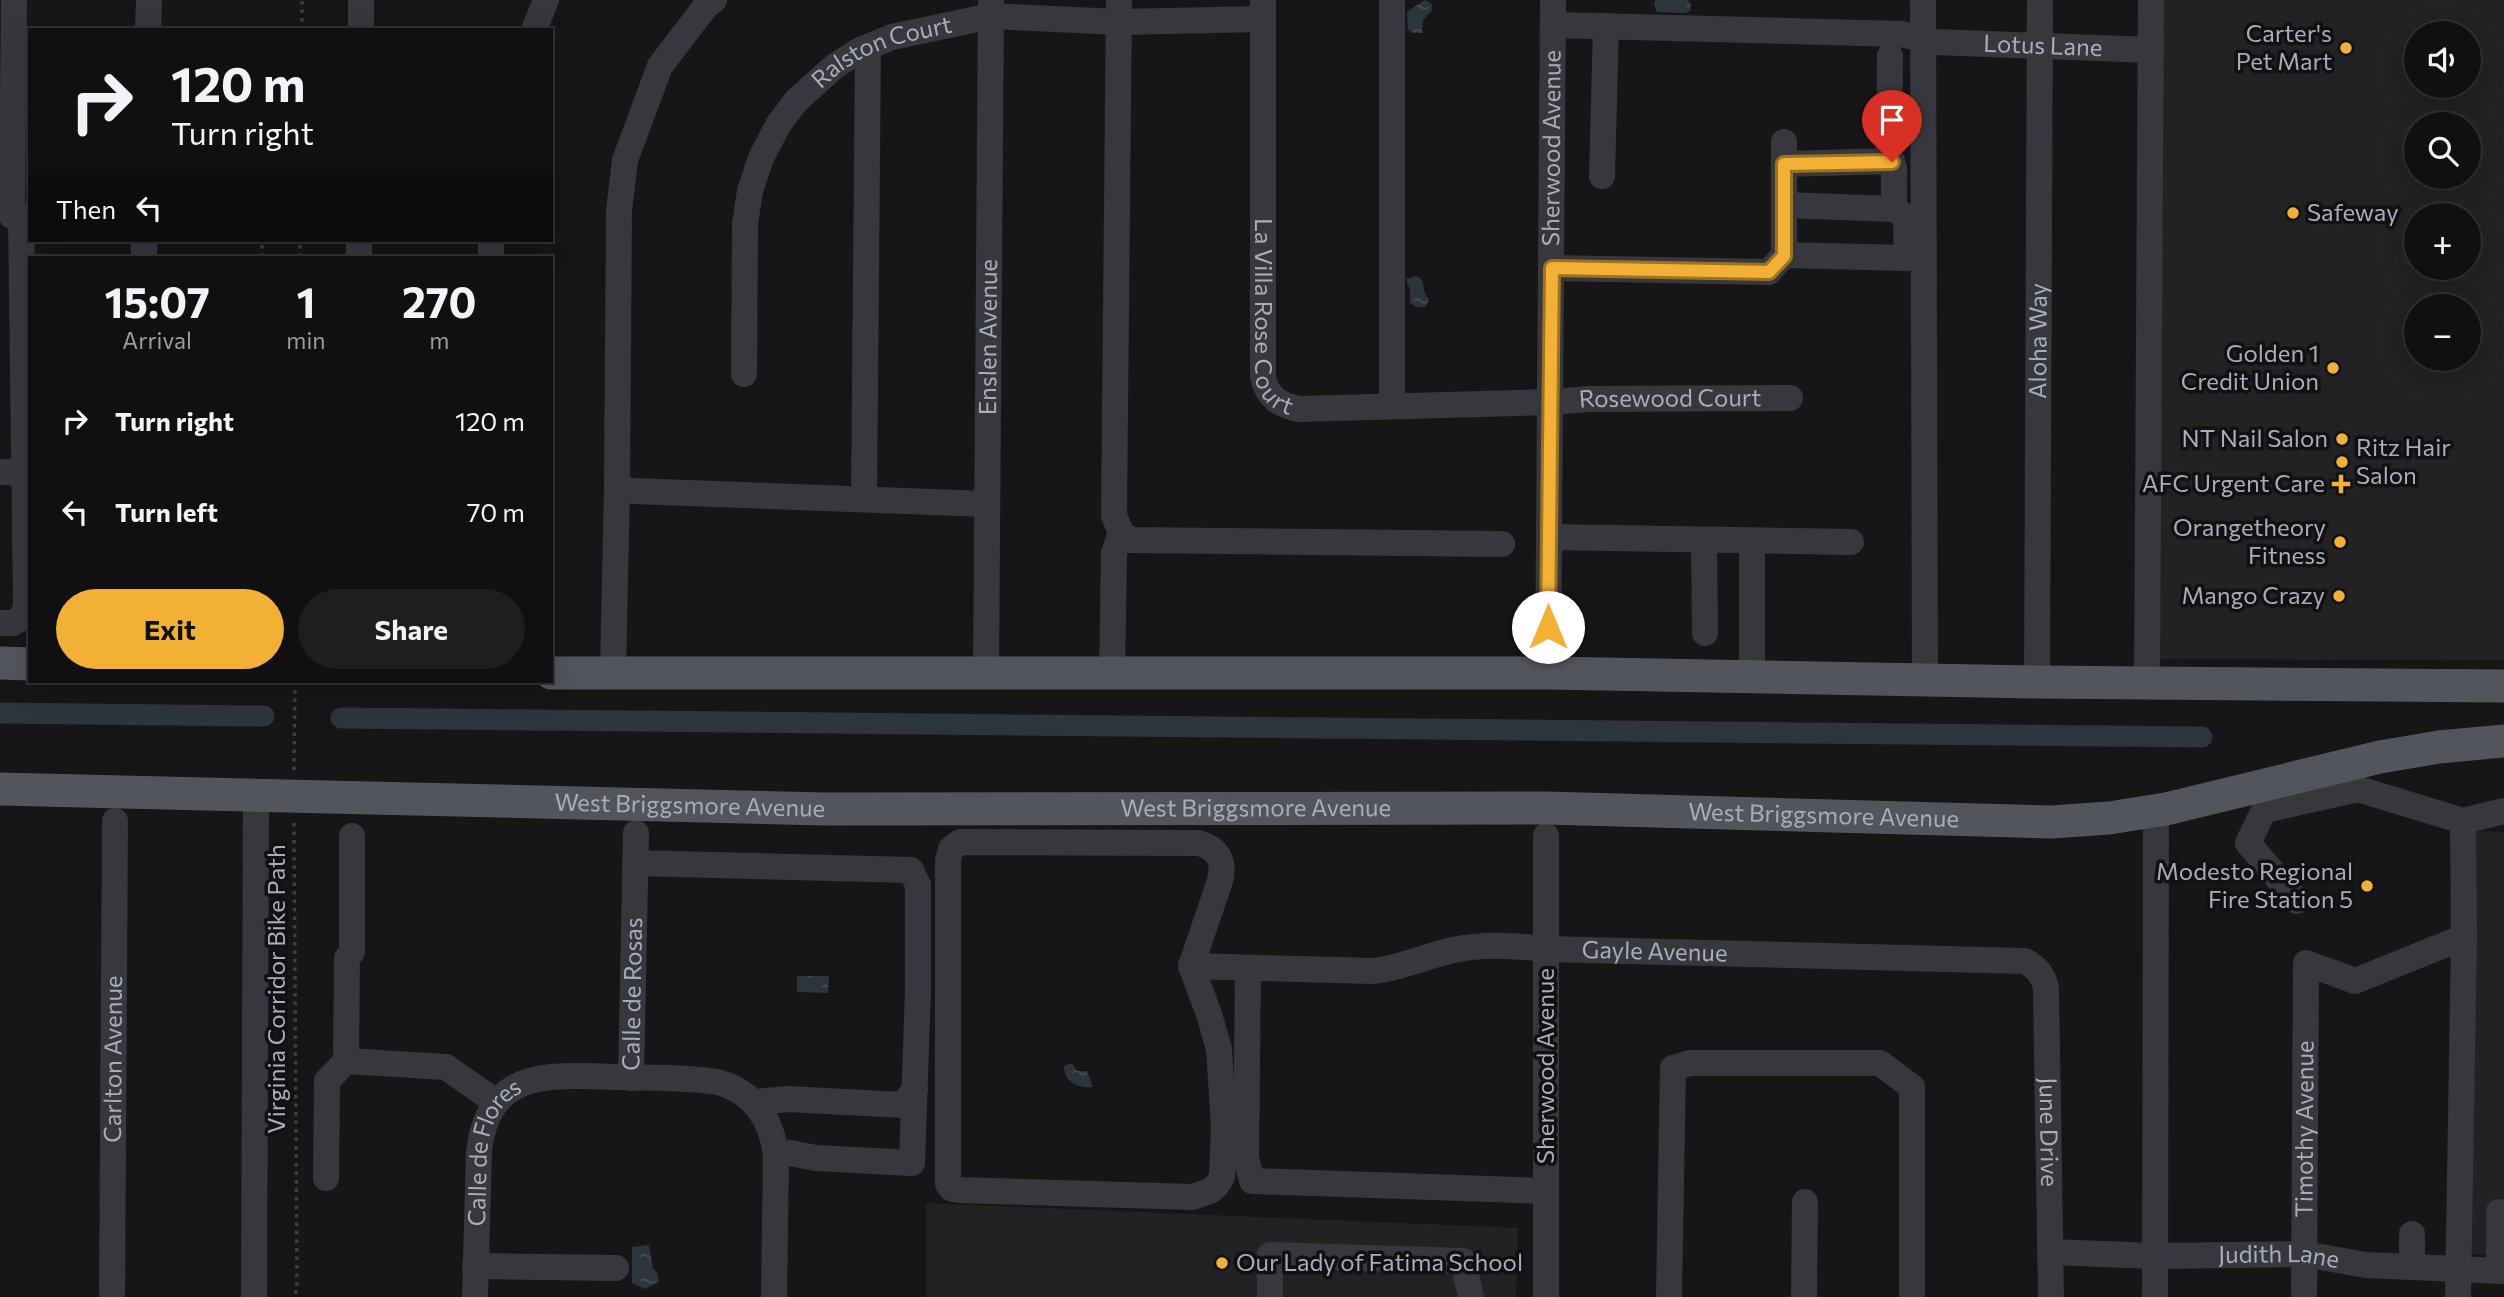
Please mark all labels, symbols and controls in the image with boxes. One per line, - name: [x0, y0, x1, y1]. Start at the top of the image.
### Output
- street label: Ralston Court: [805, 9, 954, 93]
- place label: Carter's Pet Mart: [2236, 18, 2332, 75]
- map controls: [2404, 21, 2481, 371]
- button: sound: [2404, 21, 2481, 98]
- street label: Lotus Lane: [1983, 28, 2103, 61]
- marker: Carter's Pet Mart: [2338, 40, 2354, 56]
- street label: Sherwood Avenue: [1535, 50, 1566, 246]
- text: 120 m: [171, 52, 305, 112]
- icon: right: [56, 56, 147, 147]
- pin: [1862, 90, 1922, 162]
- icon: arrive: [1873, 101, 1911, 139]
- text: Turn right: [171, 112, 314, 152]
- button: search: [2404, 112, 2481, 189]
- icon: left: [130, 189, 168, 227]
- text: Then: [56, 193, 116, 224]
- place label: Safeway: [2307, 197, 2399, 226]
- button: +: [2404, 203, 2481, 280]
- marker: Safeway: [2285, 205, 2301, 221]
- street label: La Villa Rose Court: [1250, 218, 1298, 420]
- street label: Enslen Avenue: [972, 259, 1002, 415]
- text: 15:07: [105, 275, 210, 327]
- text: 1: [296, 275, 315, 327]
- text: 270: [402, 275, 476, 327]
- street label: Aloha Way: [2022, 283, 2052, 399]
- button: −: [2404, 294, 2481, 371]
- text: Arrival: [122, 326, 192, 354]
- text: min: [286, 326, 326, 354]
- text: m: [429, 326, 449, 354]
- place label: Golden 1 Credit Union: [2181, 338, 2319, 395]
- marker: Golden 1 Credit Union: [2325, 360, 2341, 376]
- street label: Rosewood Court: [1578, 382, 1761, 413]
- icon: right: [56, 402, 94, 440]
- text: Turn right: [115, 405, 234, 436]
- text: 120 m: [455, 405, 525, 436]
- place label: NT Nail Salon: [2182, 423, 2328, 452]
- marker: NT Nail Salon: [2334, 431, 2350, 447]
- place label: Ritz Hair Salon: [2356, 432, 2451, 489]
- marker: Ritz Hair Salon: [2334, 454, 2350, 470]
- place label: AFC Urgent Care: [2142, 468, 2325, 497]
- marker: AFC Urgent Care: [2331, 474, 2351, 494]
- icon: left: [56, 493, 94, 531]
- text: Turn left: [115, 496, 218, 527]
- text: 70 m: [467, 496, 525, 527]
- place label: Orangetheory Fitness: [2173, 512, 2326, 569]
- marker: Orangetheory Fitness: [2332, 534, 2348, 550]
- place label: Mango Crazy: [2182, 580, 2325, 609]
- marker: Mango Crazy: [2331, 588, 2347, 604]
- button: Exit: [56, 589, 284, 669]
- button: Share: [298, 589, 525, 669]
- position arrow: [1511, 590, 1585, 664]
- street label: West Briggsmore Avenue: [554, 786, 826, 822]
- street label: West Briggsmore Avenue: [1120, 792, 1391, 822]
- street label: West Briggsmore Avenue: [1688, 796, 1959, 832]
- street label: Virginia Corridor Bike Path: [261, 844, 290, 1134]
- place label: Modesto Regional Fire Station 5: [2156, 856, 2353, 913]
- marker: Modesto Regional Fire Station 5: [2359, 878, 2375, 894]
- street label: Calle de Rosas: [615, 917, 647, 1071]
- street label: Gayle Avenue: [1582, 934, 1728, 967]
- street label: Sherwood Avenue: [1530, 968, 1559, 1164]
- street label: Carlton Avenue: [97, 975, 127, 1143]
- street label: Timothy Avenue: [2288, 1040, 2319, 1218]
- street label: Calle de Flores: [461, 1071, 525, 1227]
- street label: June Drive: [2034, 1077, 2065, 1187]
- street label: Judith Lane: [2218, 1238, 2342, 1273]
- place label: Our Lady of Fatima School: [1236, 1247, 1523, 1276]
- marker: Our Lady of Fatima School: [1214, 1255, 1230, 1271]

